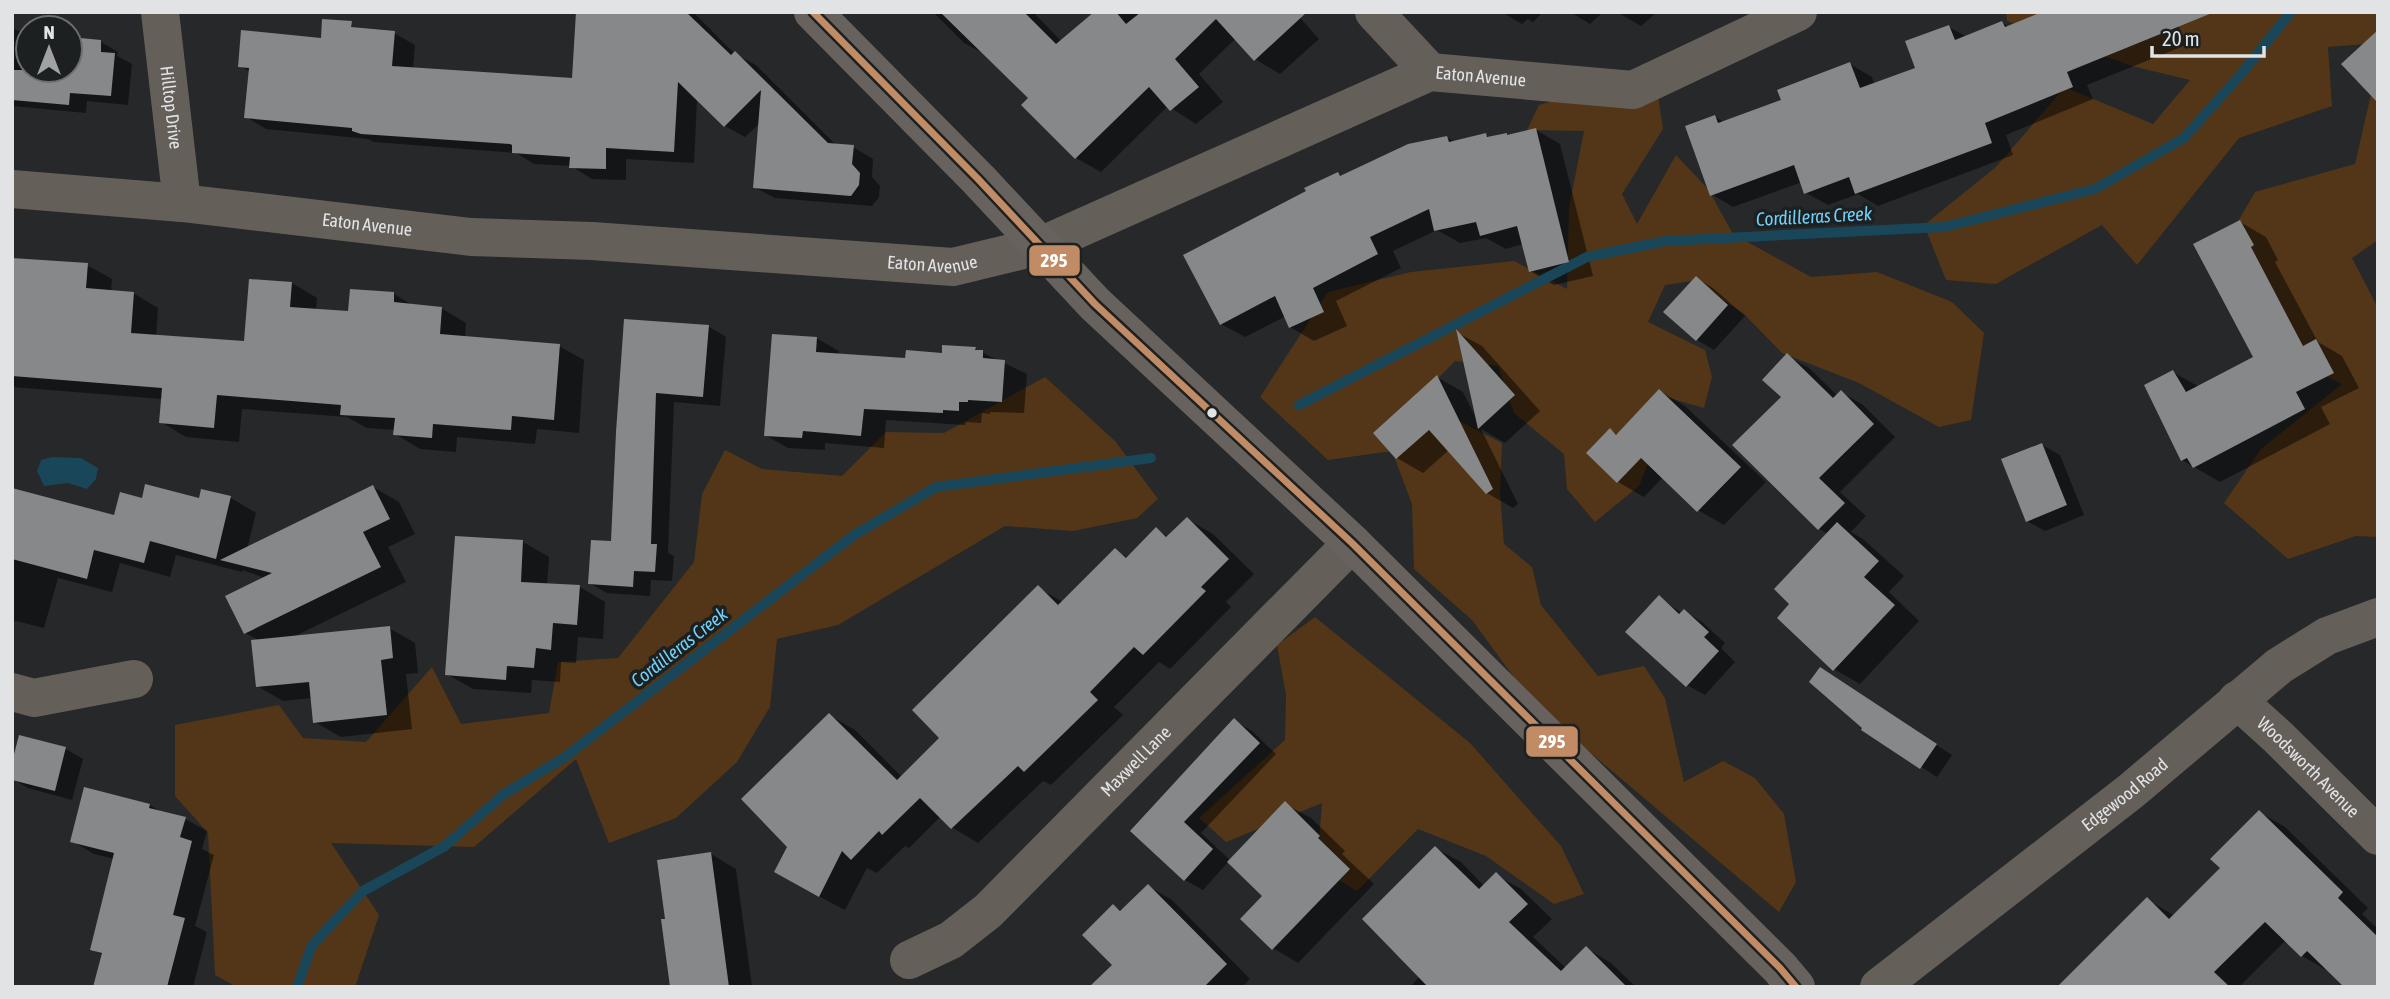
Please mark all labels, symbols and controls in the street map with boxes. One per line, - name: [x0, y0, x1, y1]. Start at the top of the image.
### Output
- north arrow: [14, 14, 84, 84]
- scale bar: [2152, 14, 2264, 58]
- text: N: [43, 21, 55, 43]
- text: 20 m: [2162, 26, 2200, 50]
- street label: Eaton Avenue: [1435, 62, 1527, 90]
- street label: Hilltop Drive: [156, 65, 187, 150]
- water label: Cordilleras Creek: [1755, 202, 1873, 230]
- street label: Eaton Avenue: [321, 209, 413, 240]
- line badge: 295: [1028, 244, 1081, 277]
- text: 295: [1041, 249, 1067, 271]
- street label: Eaton Avenue: [887, 251, 979, 277]
- unlabelled marker: [1205, 406, 1219, 420]
- water label: Cordilleras Creek: [626, 602, 732, 691]
- street label: Woodsworth Avenue: [2253, 712, 2364, 822]
- street label: Maxwell Lane: [1096, 721, 1175, 801]
- line badge: 295: [1525, 725, 1579, 758]
- text: 295: [1539, 730, 1565, 752]
- street label: Edgewood Road: [2077, 754, 2172, 835]

